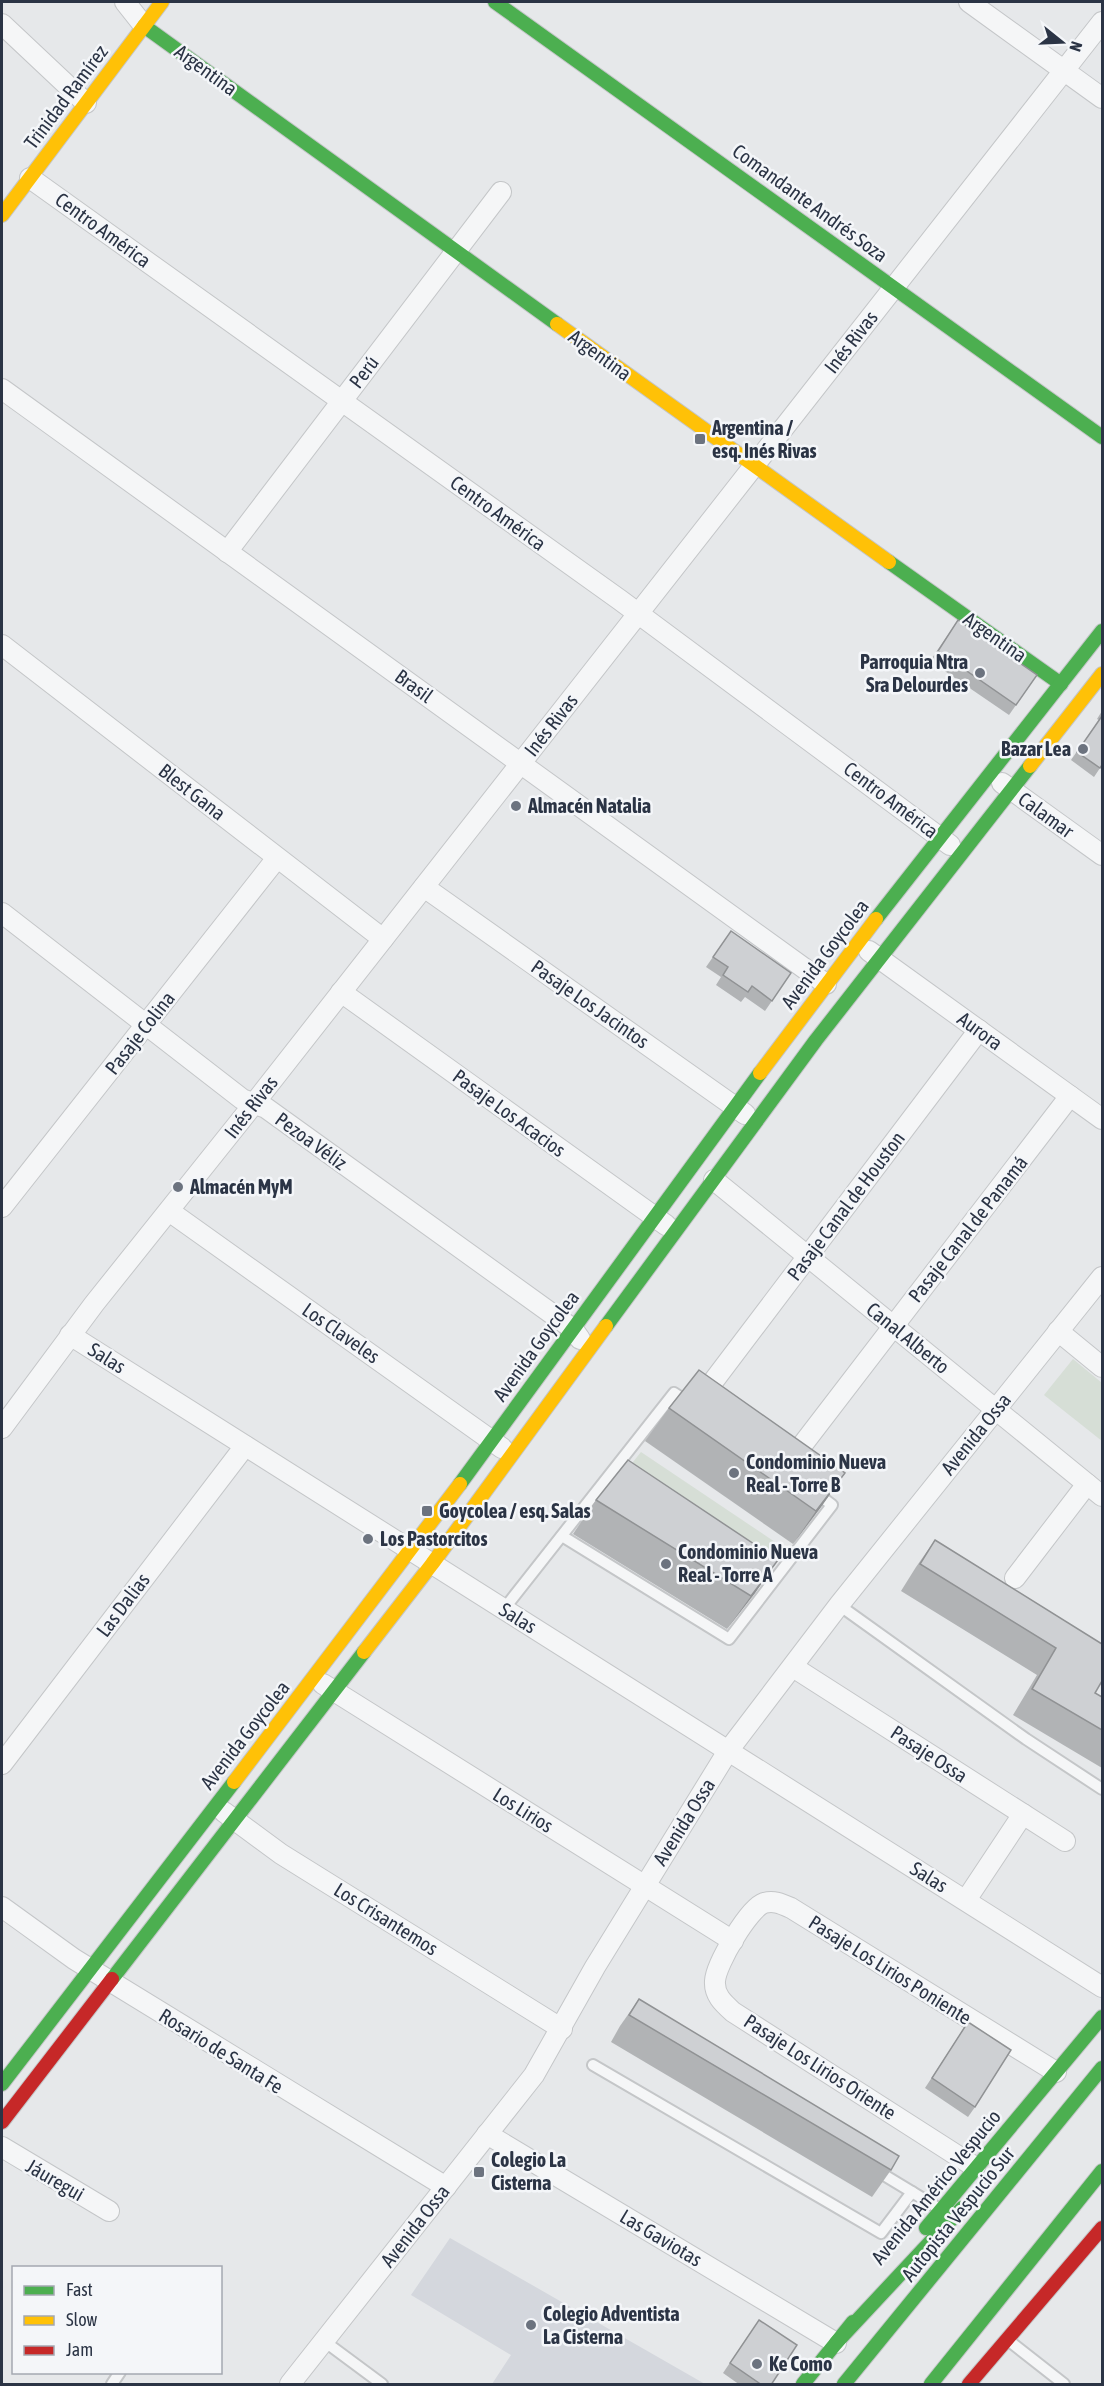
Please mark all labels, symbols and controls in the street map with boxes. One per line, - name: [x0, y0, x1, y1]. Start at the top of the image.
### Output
- north arrow: [1032, 12, 1092, 72]
- street label: Argentina: [171, 39, 242, 100]
- text: N: [1066, 39, 1086, 54]
- street label: Trinidad Ramírez: [19, 40, 112, 153]
- street label: Comandante Andrés Soza: [728, 139, 892, 266]
- street label: Centro América: [51, 187, 155, 272]
- street label: Inés Rivas: [819, 306, 882, 377]
- street label: Argentina: [565, 324, 636, 385]
- street label: Perú: [344, 351, 383, 392]
- place label: Argentina / esq. Inés Rivas: [711, 416, 817, 462]
- marker: Argentina / esq. Inés Rivas: [693, 432, 707, 446]
- street label: Centro América: [446, 470, 550, 555]
- street label: Argentina: [959, 607, 1031, 667]
- place label: Parroquia Ntra Sra Delourdes: [860, 650, 968, 696]
- street label: Brasil: [391, 664, 438, 707]
- marker: Parroquia Ntra Sra Delourdes: [973, 666, 987, 680]
- street label: Inés Rivas: [519, 689, 582, 760]
- place label: Bazar Lea: [1001, 737, 1071, 760]
- marker: Bazar Lea: [1076, 742, 1090, 756]
- street label: Centro América: [840, 757, 943, 843]
- street label: Blest Gana: [154, 758, 230, 825]
- street label: Calamar: [1014, 787, 1079, 843]
- place label: Almacén Natalia: [527, 794, 651, 817]
- marker: Almacén Natalia: [509, 799, 523, 813]
- street label: Avenida Goycolea: [776, 895, 873, 1013]
- street label: Pasaje Los Jacintos: [527, 955, 653, 1053]
- street label: Pasaje Colina: [100, 987, 179, 1079]
- street label: Aurora: [953, 1007, 1007, 1054]
- street label: Pasaje Los Acacios: [449, 1064, 570, 1161]
- street label: Inés Rivas: [219, 1071, 282, 1142]
- street label: Pezoa Véliz: [271, 1107, 351, 1174]
- street label: Pasaje Canal de Houston: [782, 1127, 909, 1285]
- street label: Pasaje Canal de Panamá: [903, 1151, 1032, 1307]
- place label: Almacén MyM: [189, 1175, 293, 1198]
- marker: Almacén MyM: [171, 1180, 185, 1194]
- street label: Avenida Goycolea: [488, 1286, 583, 1405]
- street label: Canal Alberto: [862, 1297, 954, 1378]
- street label: Los Claveles: [298, 1298, 384, 1368]
- street label: Salas: [84, 1337, 130, 1378]
- street label: Avenida Ossa: [936, 1388, 1015, 1479]
- place label: Condominio Nueva Real - Torre B: [746, 1450, 886, 1496]
- marker: Condominio Nueva Real - Torre B: [727, 1466, 741, 1480]
- place label: Goycolea / esq. Salas: [439, 1499, 591, 1522]
- marker: Goycolea / esq. Salas: [420, 1504, 434, 1518]
- place label: Los Pastorcitos: [380, 1527, 488, 1550]
- marker: Los Pastorcitos: [361, 1532, 375, 1546]
- place label: Condominio Nueva Real - Torre A: [678, 1540, 818, 1586]
- marker: Condominio Nueva Real - Torre A: [659, 1557, 673, 1571]
- street label: Las Dalias: [91, 1568, 154, 1641]
- street label: Salas: [495, 1597, 541, 1638]
- street label: Avenida Goycolea: [195, 1676, 294, 1793]
- street label: Pasaje Ossa: [887, 1720, 972, 1787]
- street label: Avenida Ossa: [648, 1774, 719, 1869]
- street label: Los Lirios: [489, 1782, 557, 1837]
- street label: Salas: [906, 1856, 952, 1897]
- street label: Los Crisantemos: [330, 1878, 442, 1960]
- street label: Pasaje Los Lirios Poniente: [805, 1910, 976, 2029]
- street label: Rosario de Santa Fe: [155, 2003, 287, 2098]
- street label: Pasaje Los Lirios Oriente: [740, 2009, 900, 2124]
- street label: Avenida Américo Vespucio: [866, 2105, 1005, 2269]
- street label: Autopista Vespucio Sur: [896, 2141, 1019, 2285]
- place label: Colegio La Cisterna: [491, 2148, 566, 2194]
- street label: Jáuregui: [22, 2154, 88, 2205]
- marker: Colegio La Cisterna: [472, 2165, 486, 2179]
- street label: Avenida Ossa: [375, 2180, 454, 2271]
- street label: Las Gaviotas: [616, 2204, 706, 2271]
- legend: [12, 2266, 222, 2374]
- text: Fast: [66, 2279, 93, 2300]
- place label: Colegio Adventista La Cisterna: [543, 2302, 680, 2348]
- text: Slow: [66, 2309, 97, 2330]
- marker: Colegio Adventista La Cisterna: [524, 2318, 538, 2332]
- text: Jam: [66, 2339, 93, 2360]
- place label: Ke Como: [769, 2352, 832, 2375]
- marker: Ke Como: [750, 2357, 764, 2371]

